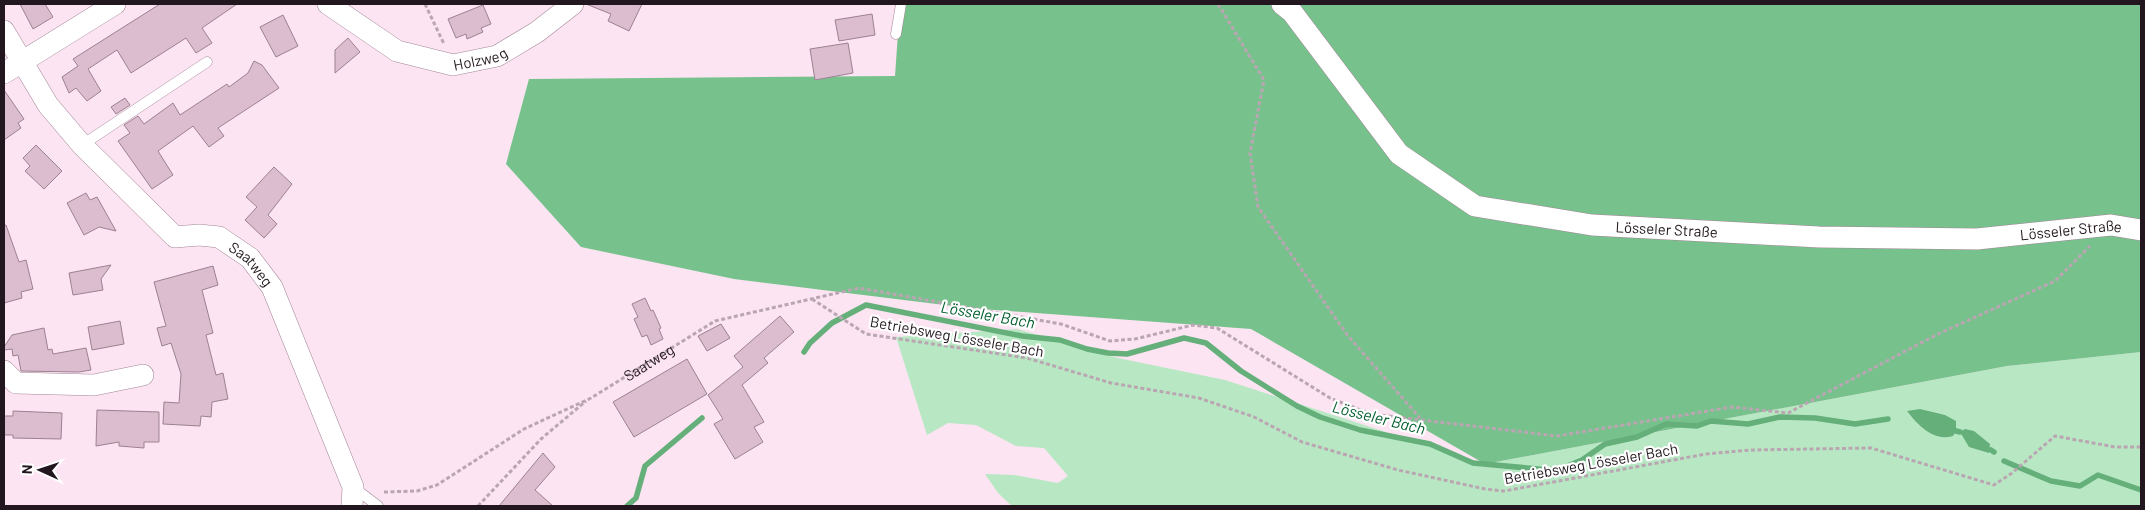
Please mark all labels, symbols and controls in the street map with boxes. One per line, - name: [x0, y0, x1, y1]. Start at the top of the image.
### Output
- street label: Holzweg: [452, 43, 510, 74]
- street label: Lösseler Straße: [2019, 216, 2123, 243]
- street label: Lösseler Straße: [1615, 217, 1718, 241]
- street label: Saatweg: [226, 238, 277, 290]
- water label: Lösseler Bach: [940, 296, 1036, 332]
- street label: Betriebsweg Lösseler Bach: [869, 312, 1045, 360]
- street label: Saatweg: [620, 340, 677, 385]
- water label: Lösseler Bach: [1331, 396, 1427, 438]
- street label: Betriebsweg Lösseler Bach: [1503, 439, 1679, 487]
- north arrow: [15, 445, 65, 495]
- text: N: [18, 464, 35, 474]

